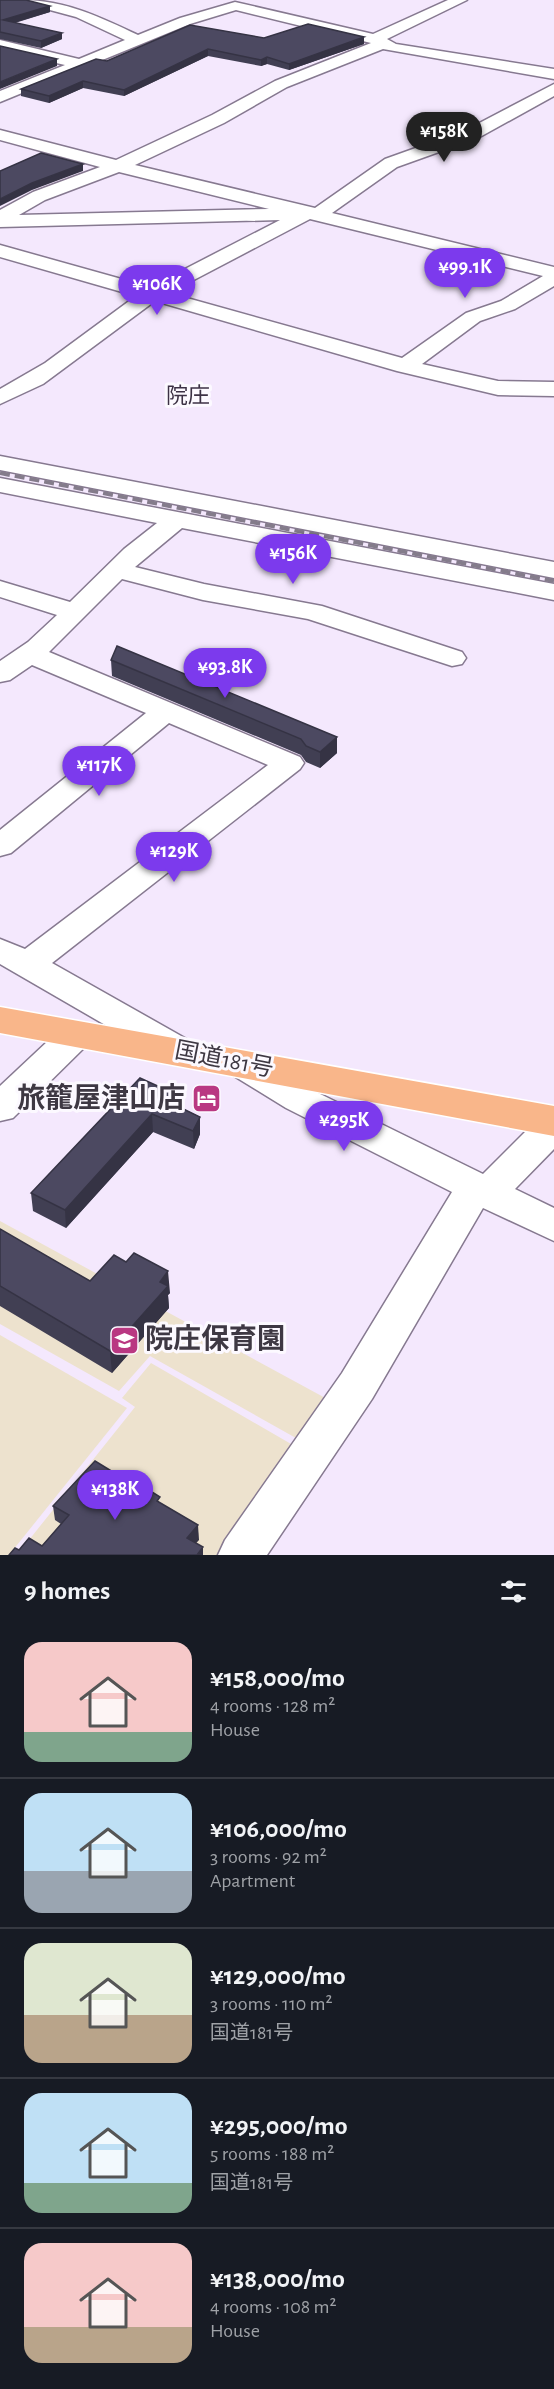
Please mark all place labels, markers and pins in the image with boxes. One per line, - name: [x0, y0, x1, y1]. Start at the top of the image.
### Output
- pin: ¥158K: [402, 112, 486, 163]
- pin: ¥99.1K: [416, 248, 514, 299]
- pin: ¥106K: [115, 265, 199, 316]
- pin: ¥156K: [251, 534, 335, 585]
- pin: ¥93.8K: [176, 648, 274, 699]
- pin: ¥117K: [57, 746, 141, 797]
- pin: ¥129K: [132, 832, 216, 883]
- place label: 旅籠屋津山店: [17, 1082, 185, 1113]
- hotel icon: 旅籠屋津山店: [190, 1083, 222, 1115]
- pin: ¥295K: [302, 1101, 386, 1152]
- place label: 院庄保育園: [145, 1323, 285, 1354]
- school or university icon: 院庄保育園: [108, 1324, 140, 1356]
- pin: ¥138K: [73, 1470, 157, 1521]

